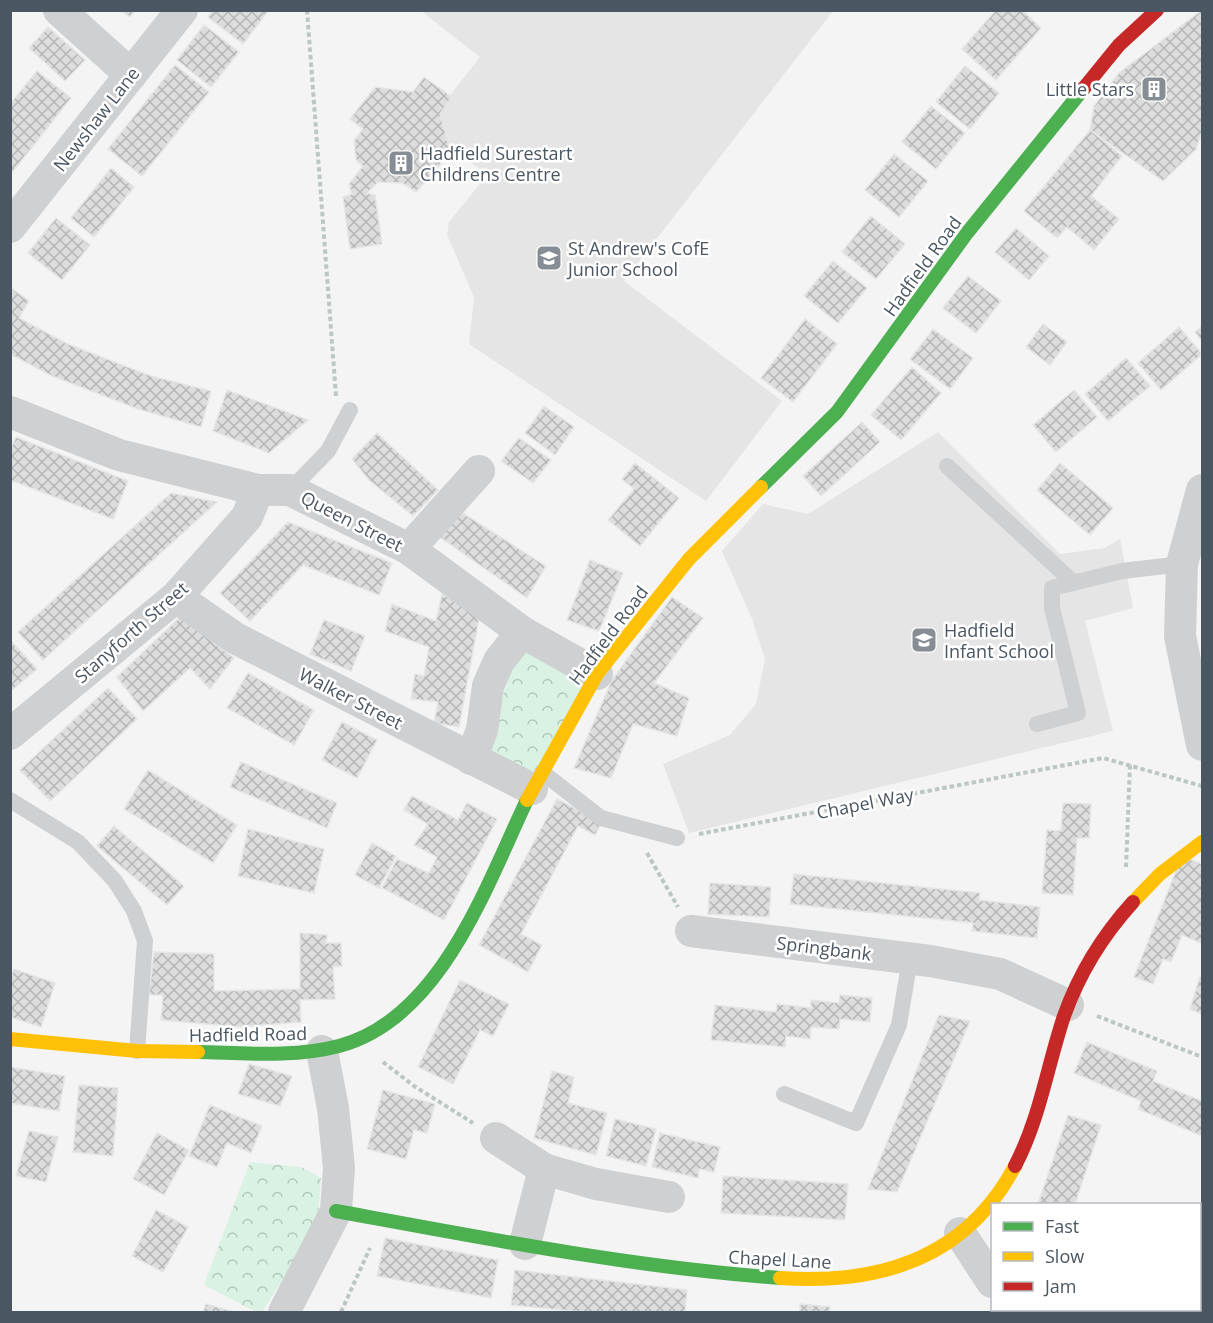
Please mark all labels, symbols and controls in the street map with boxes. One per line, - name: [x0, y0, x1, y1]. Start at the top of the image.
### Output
- street label: Newshaw Lane: [48, 62, 144, 176]
- building icon: Little Stars: [1139, 74, 1169, 104]
- place label: Little Stars: [1046, 77, 1134, 101]
- place label: Hadfield Surestart Childrens Centre: [420, 141, 572, 186]
- building icon: Hadfield Surestart Childrens Centre: [386, 148, 416, 178]
- street label: Hadfield Road: [878, 211, 966, 321]
- place label: St Andrew's CofE Junior School: [566, 236, 709, 281]
- school or university icon: St Andrew's CofE Junior School: [534, 243, 564, 273]
- street label: Queen Street: [297, 485, 407, 557]
- street label: Stanyforth Street: [69, 576, 193, 688]
- street label: Hadfield Road: [563, 581, 653, 689]
- place label: Hadfield Infant School: [944, 618, 1054, 663]
- school or university icon: Hadfield Infant School: [909, 625, 939, 655]
- street label: Walker Street: [295, 662, 407, 734]
- street label: Chapel Way: [814, 782, 917, 824]
- street label: Springbank: [775, 930, 873, 966]
- street label: Hadfield Road: [189, 1021, 307, 1047]
- legend: [991, 1203, 1201, 1311]
- text: Fast: [1045, 1214, 1079, 1238]
- street label: Chapel Lane: [728, 1244, 832, 1274]
- text: Slow: [1045, 1244, 1084, 1268]
- text: Jam: [1043, 1274, 1077, 1298]

